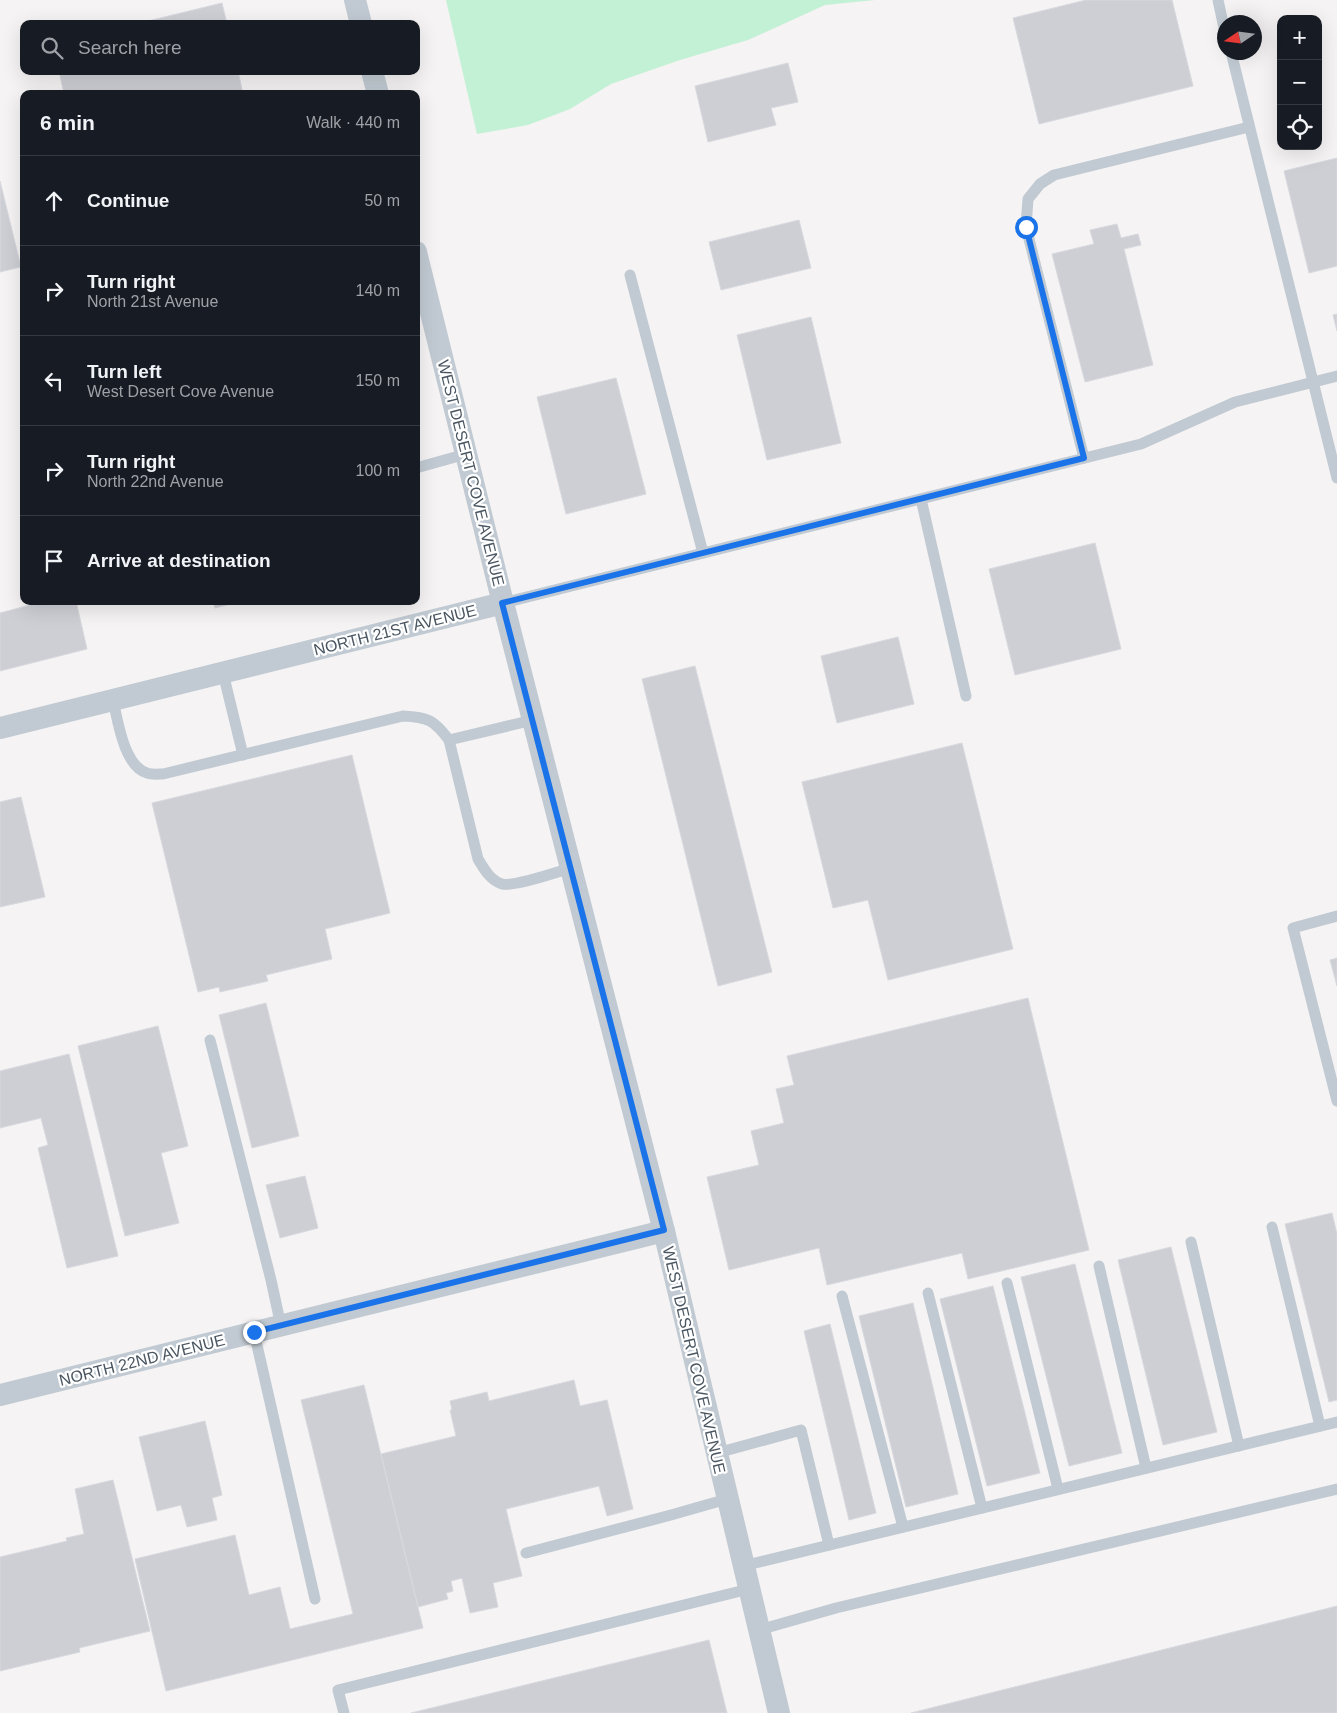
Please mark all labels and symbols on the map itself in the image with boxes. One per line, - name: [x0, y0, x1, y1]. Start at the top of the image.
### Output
- north arrow: [1217, 15, 1262, 60]
- route start: [1015, 216, 1038, 239]
- street label: WEST DESERT COVE AVENUE: [435, 358, 507, 588]
- street label: NORTH 21ST AVENUE: [312, 602, 478, 658]
- street label: WEST DESERT COVE AVENUE: [660, 1245, 728, 1475]
- route end: [243, 1321, 266, 1344]
- street label: NORTH 22ND AVENUE: [57, 1331, 227, 1389]

